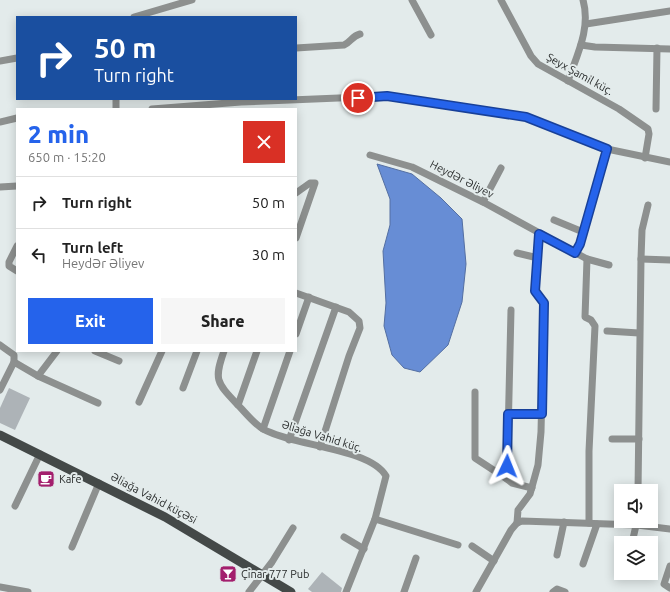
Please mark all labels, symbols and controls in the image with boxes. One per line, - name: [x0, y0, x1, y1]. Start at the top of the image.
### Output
- icon: right: [28, 32, 80, 84]
- text: 50 m: [94, 32, 156, 63]
- street label: Şeyx Şamil küç.: [545, 51, 615, 97]
- text: Turn right: [94, 65, 174, 85]
- pin: [341, 81, 375, 115]
- icon: arrive: [347, 87, 369, 109]
- text: 2 min: [28, 121, 89, 148]
- button: close: [243, 121, 285, 163]
- text: 650 m · 15:20: [28, 150, 106, 164]
- street label: Heydər Əliyev: [428, 158, 496, 200]
- icon: right: [28, 192, 50, 214]
- text: Turn right: [62, 194, 132, 211]
- text: 50 m: [252, 194, 285, 211]
- text: Turn left: [62, 239, 123, 256]
- icon: left: [28, 244, 50, 266]
- text: 30 m: [252, 246, 285, 263]
- text: Heydər Əliyev: [62, 256, 144, 270]
- button: Exit: [28, 298, 153, 344]
- button: Share: [161, 298, 285, 344]
- street label: Əliağa Vahid küç.: [280, 418, 364, 454]
- position arrow: [486, 445, 528, 487]
- cafe icon: Kafe: [36, 469, 56, 489]
- street label: Əliağa Vahid küçəsi: [109, 470, 199, 526]
- place label: Kafe: [59, 473, 82, 485]
- map controls: [614, 484, 658, 580]
- button: sound: [614, 484, 658, 528]
- button: layers: [614, 536, 658, 580]
- bar icon: Çinar 777 Pub: [218, 564, 238, 584]
- place label: Çinar 777 Pub: [241, 568, 309, 580]

